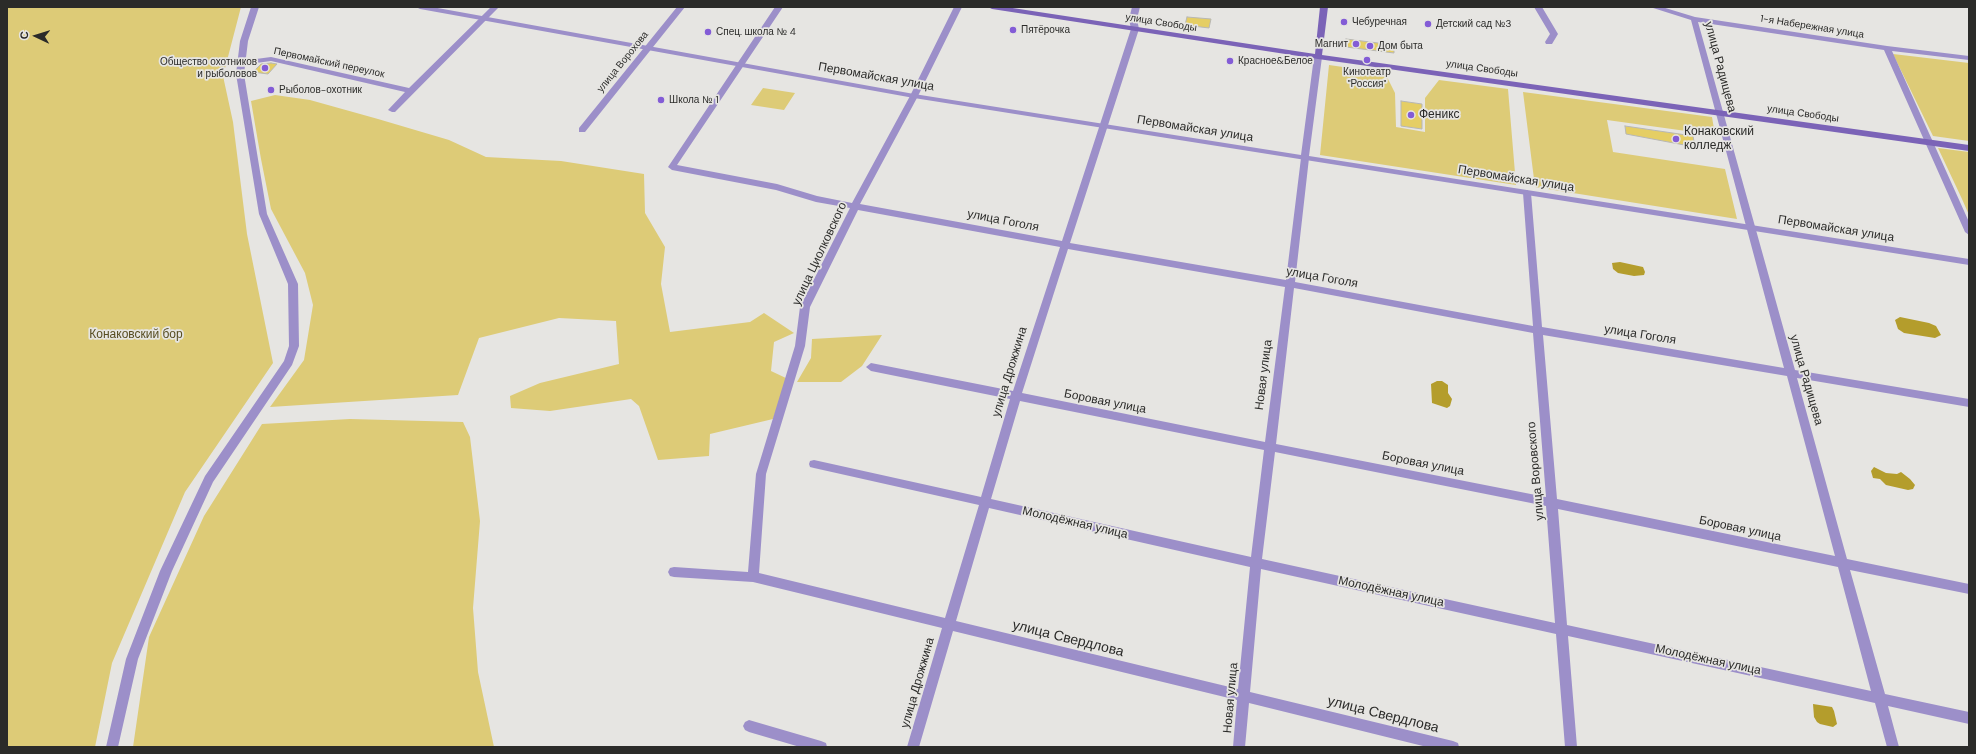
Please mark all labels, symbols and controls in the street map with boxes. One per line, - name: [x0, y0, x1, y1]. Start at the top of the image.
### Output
- street label: улица Свободы: [1124, 11, 1198, 35]
- street label: 1-я Набережная улица: [1759, 13, 1865, 41]
- north arrow: [16, 16, 56, 56]
- place label: Чебуречная: [1352, 16, 1407, 28]
- marker: Чебуречная: [1339, 17, 1349, 27]
- place label: Детский сад №3: [1436, 18, 1511, 30]
- marker: Детский сад №3: [1423, 19, 1433, 29]
- street label: улица Радищева: [1701, 20, 1739, 114]
- place label: Пятёрочка: [1021, 24, 1070, 36]
- marker: Пятёрочка: [1008, 25, 1018, 35]
- place label: Спец. школа № 4: [716, 26, 796, 38]
- marker: Спец. школа № 4: [703, 27, 713, 37]
- street label: улица Ворохова: [595, 29, 651, 95]
- text: С: [17, 31, 31, 40]
- place label: Магнит: [1315, 38, 1348, 50]
- marker: Магнит: [1351, 39, 1361, 49]
- place label: Дом быта: [1378, 40, 1423, 52]
- marker: Дом быта: [1365, 41, 1375, 51]
- street label: Первомайский переулок: [273, 45, 385, 81]
- place label: Красное&Белое: [1238, 55, 1313, 67]
- marker: Кинотеатр "Россия": [1362, 55, 1372, 65]
- place label: Общество охотников и рыболовов: [160, 56, 257, 80]
- marker: Красное&Белое: [1225, 56, 1235, 66]
- street label: улица Свободы: [1445, 58, 1519, 80]
- street label: Первомайская улица: [817, 60, 935, 94]
- marker: Общество охотников и рыболовов: [260, 63, 270, 73]
- place label: Кинотеатр "Россия": [1343, 66, 1391, 90]
- place label: Рыболов-охотник: [279, 84, 362, 96]
- marker: Рыболов-охотник: [266, 85, 276, 95]
- place label: Школа № 1: [669, 94, 719, 106]
- marker: Школа № 1: [656, 95, 666, 105]
- street label: улица Свободы: [1766, 103, 1840, 125]
- place label: Феникс: [1419, 108, 1460, 122]
- marker: Феникс: [1406, 110, 1416, 120]
- street label: Первомайская улица: [1136, 113, 1254, 145]
- place label: Конаковский колледж: [1684, 125, 1754, 153]
- marker: Конаковский колледж: [1671, 134, 1681, 144]
- street label: Первомайская улица: [1457, 163, 1575, 195]
- street label: улица Циолковского: [790, 200, 850, 308]
- street label: улица Гоголя: [966, 207, 1040, 235]
- street label: Первомайская улица: [1777, 213, 1895, 245]
- street label: улица Гоголя: [1285, 265, 1359, 291]
- street label: улица Гоголя: [1603, 322, 1677, 348]
- street label: улица Дрожжина: [989, 325, 1031, 419]
- park label: Конаковский бор: [89, 328, 183, 342]
- street label: улица Радищева: [1786, 333, 1826, 427]
- street label: Новая улица: [1253, 339, 1275, 411]
- street label: Боровая улица: [1063, 387, 1147, 417]
- street label: улица Воровского: [1525, 421, 1547, 521]
- street label: Боровая улица: [1381, 449, 1465, 479]
- street label: Молодёжная улица: [1021, 504, 1129, 542]
- street label: Боровая улица: [1698, 513, 1782, 545]
- street label: Молодёжная улица: [1337, 574, 1445, 610]
- street label: улица Свердлова: [1011, 617, 1125, 661]
- street label: улица Дрожжина: [898, 636, 938, 730]
- street label: Молодёжная улица: [1654, 642, 1762, 678]
- street label: Новая улица: [1221, 662, 1241, 734]
- street label: улица Свердлова: [1326, 693, 1440, 737]

